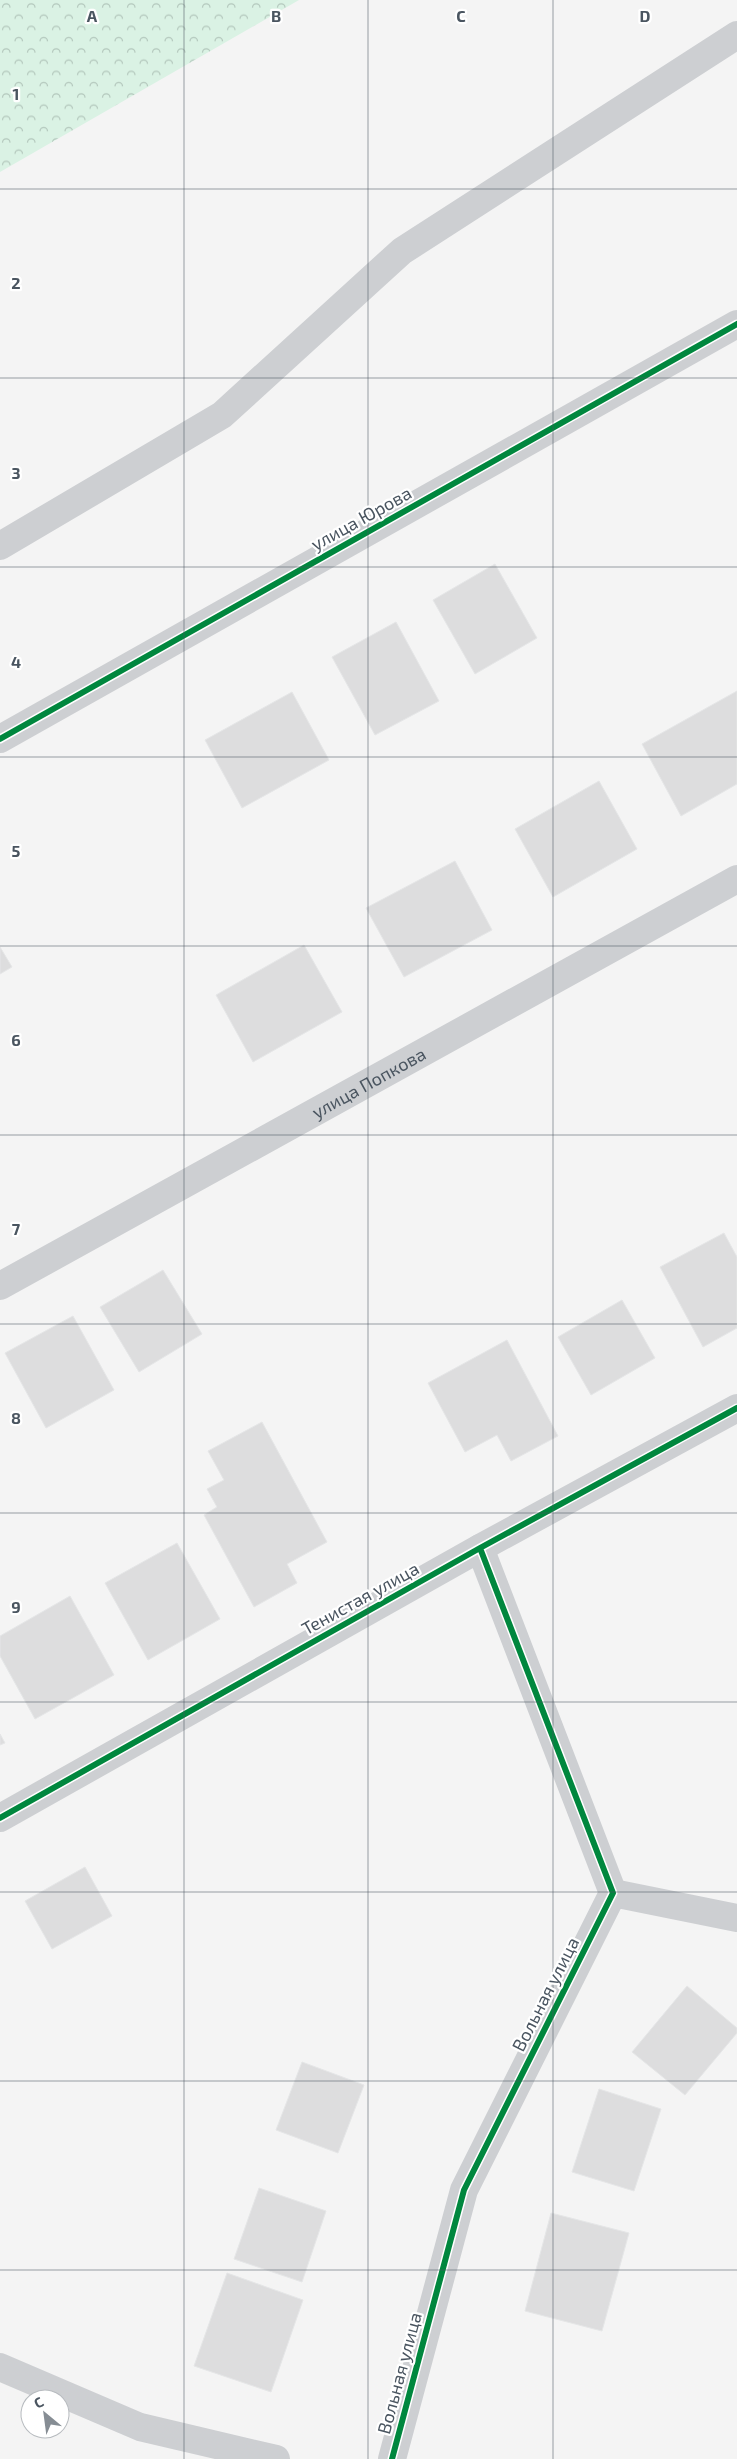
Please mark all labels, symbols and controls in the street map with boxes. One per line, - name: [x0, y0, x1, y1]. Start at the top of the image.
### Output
- text: A: [87, 6, 98, 25]
- text: B: [271, 6, 281, 25]
- text: C: [456, 6, 466, 25]
- text: D: [640, 6, 651, 25]
- text: 1: [13, 84, 19, 103]
- text: 2: [11, 273, 21, 292]
- text: 3: [11, 463, 21, 482]
- street label: улица Юрова: [307, 481, 415, 555]
- text: 4: [11, 652, 21, 671]
- text: 5: [12, 841, 21, 860]
- text: 6: [11, 1030, 21, 1049]
- street label: улица Попкова: [308, 1042, 429, 1123]
- text: 7: [12, 1219, 21, 1238]
- text: 8: [11, 1408, 21, 1427]
- street label: Тенистая улица: [297, 1557, 423, 1639]
- text: 9: [11, 1597, 21, 1616]
- street label: Вольная улица: [507, 1933, 583, 2055]
- street label: Вольная улица: [372, 2310, 426, 2436]
- north arrow: [20, 2389, 70, 2439]
- text: С: [31, 2393, 46, 2412]

